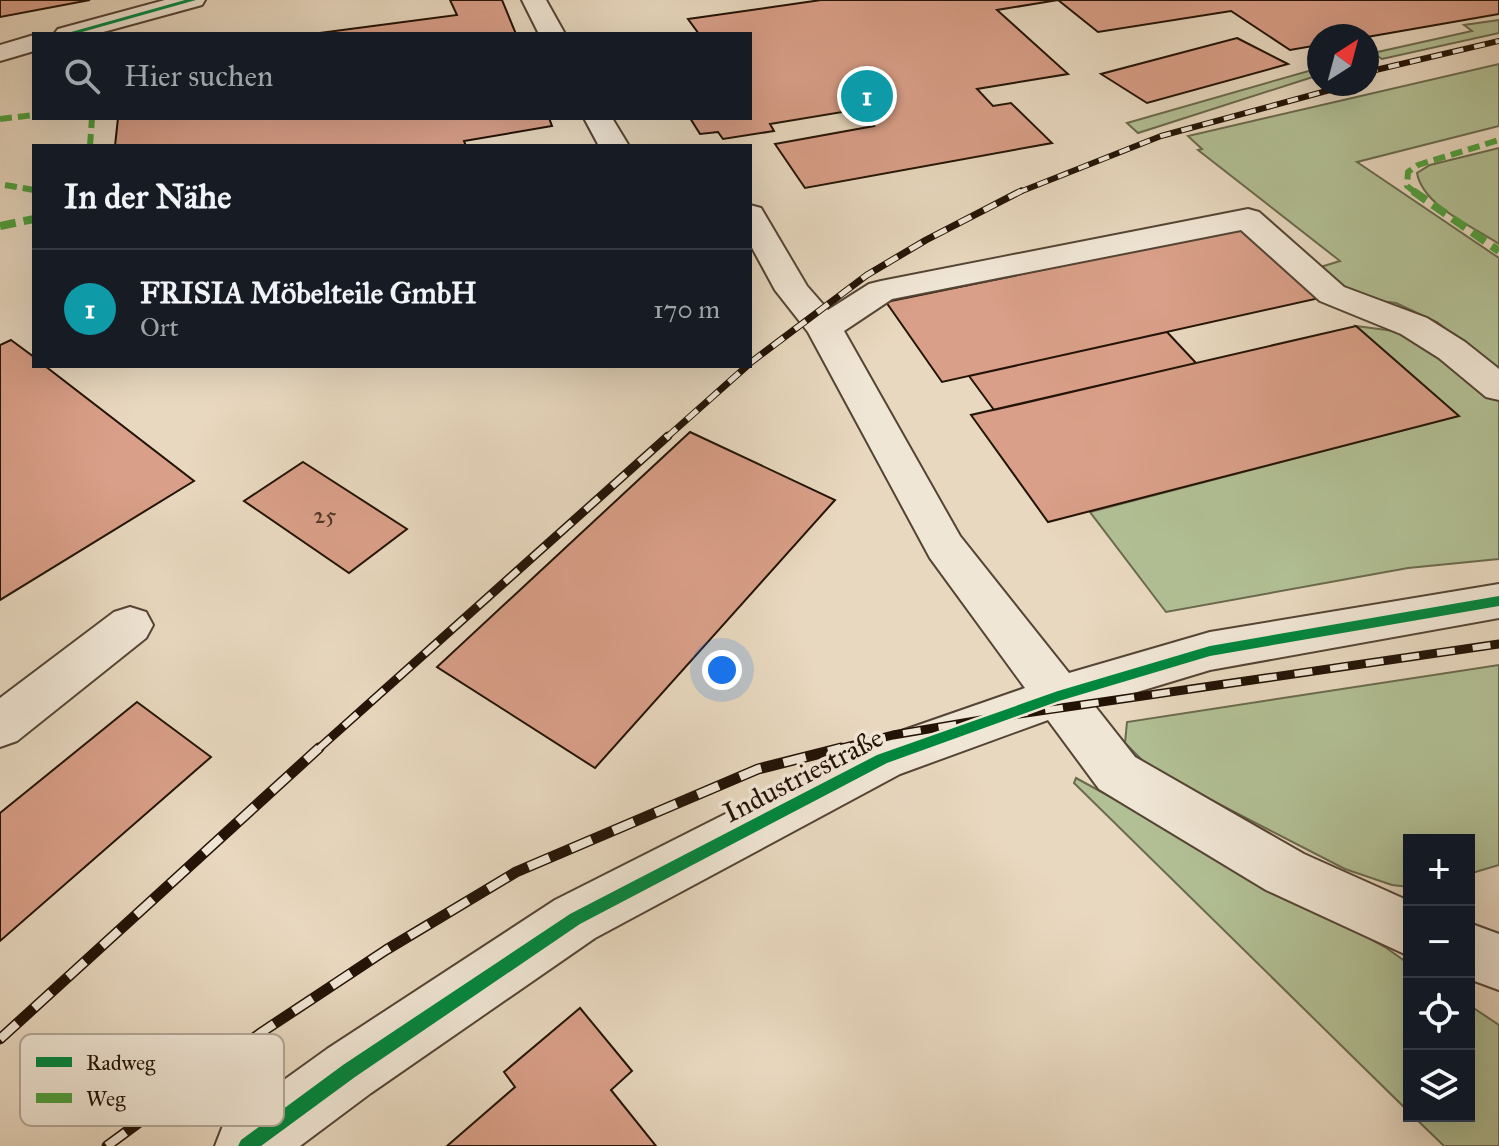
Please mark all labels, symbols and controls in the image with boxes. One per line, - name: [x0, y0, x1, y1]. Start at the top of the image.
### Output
- north arrow: [1307, 24, 1379, 96]
- search box: [32, 32, 752, 120]
- icon: search: [60, 54, 104, 98]
- text: Hier suchen: [124, 58, 273, 94]
- pin: 1: [841, 66, 893, 126]
- text: In der Nähe: [64, 176, 231, 217]
- text: FRISIA Möbelteile GmbH: [140, 275, 477, 311]
- text: 1: [85, 293, 95, 325]
- text: 170 m: [653, 293, 720, 325]
- text: Ort: [140, 311, 179, 343]
- house number: 25: [314, 500, 336, 530]
- your location: [702, 650, 742, 690]
- street label: Industriestraße: [717, 720, 889, 830]
- map controls: [1403, 834, 1475, 1122]
- button: +: [1403, 834, 1475, 906]
- button: −: [1403, 906, 1475, 978]
- button: locate: [1403, 978, 1475, 1050]
- legend: [20, 1034, 284, 1126]
- text: Radweg: [86, 1049, 156, 1076]
- button: layers: [1403, 1050, 1475, 1122]
- text: Weg: [86, 1085, 126, 1112]

